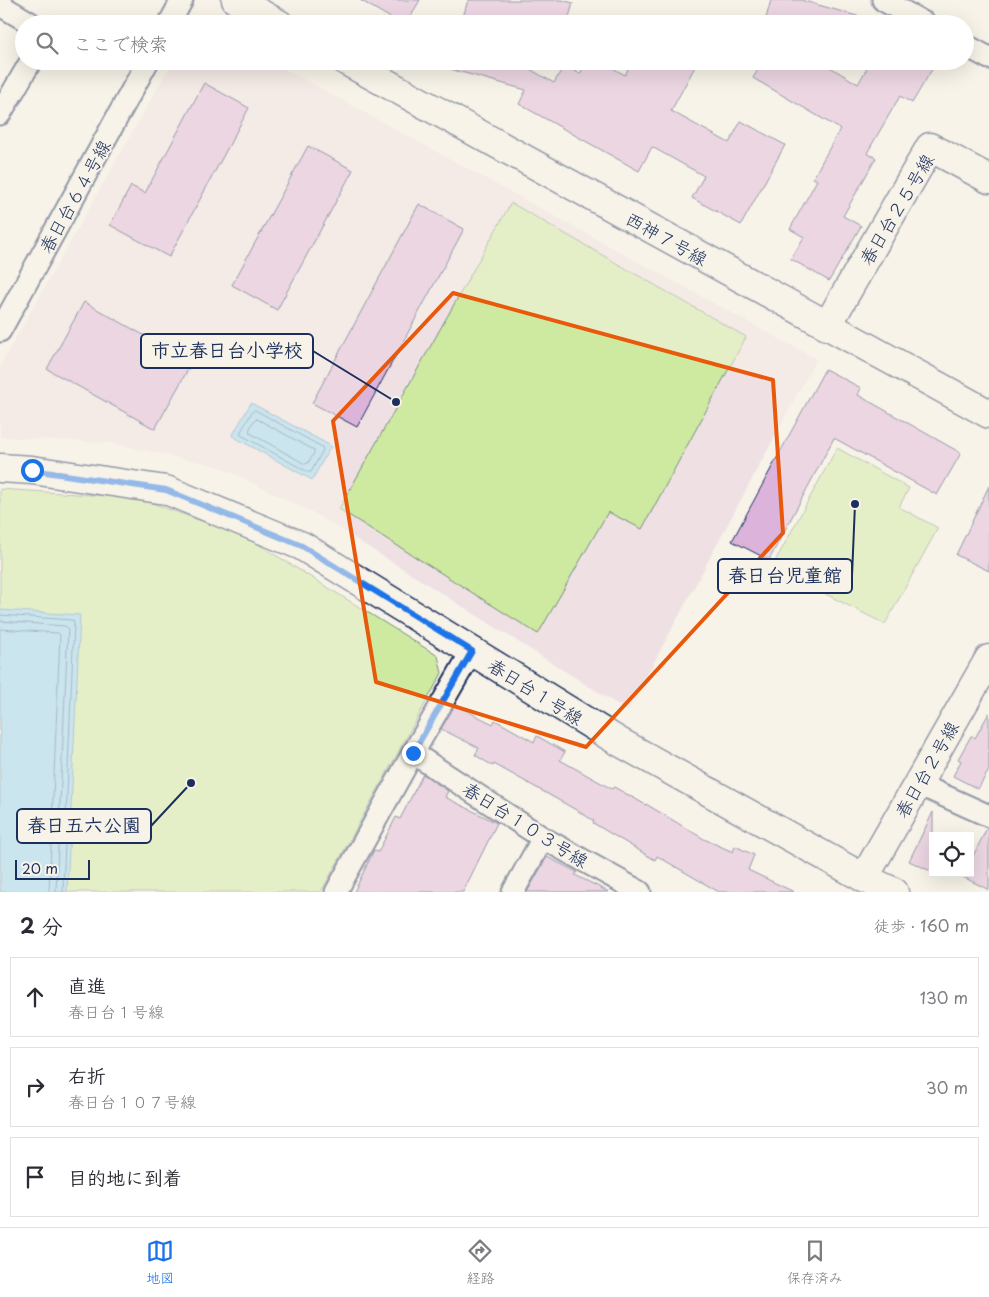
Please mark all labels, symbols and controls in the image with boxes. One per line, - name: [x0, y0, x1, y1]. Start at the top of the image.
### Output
- search box: [15, 15, 974, 70]
- icon: search: [33, 29, 61, 57]
- text: ここで検索: [73, 29, 168, 57]
- street label: 春日台６４号線: [32, 134, 116, 258]
- street label: 春日台２５号線: [852, 148, 940, 270]
- street label: 西神７号線: [621, 204, 713, 272]
- callout: 市立春日台小学校: [141, 334, 313, 368]
- text: 市立春日台小学校: [151, 335, 303, 363]
- route start: [21, 459, 44, 482]
- callout: 春日台児童館: [718, 559, 852, 593]
- text: 春日台児童館: [728, 560, 842, 588]
- street label: 春日台１号線: [483, 651, 589, 731]
- street label: 春日台２号線: [887, 715, 965, 823]
- route end: [402, 742, 425, 765]
- street label: 春日台１０３号線: [458, 774, 594, 874]
- callout: 春日五六公園: [17, 809, 151, 843]
- text: 春日五六公園: [27, 810, 141, 838]
- map controls: [929, 832, 974, 877]
- button: locate: [929, 832, 974, 877]
- scale bar: [15, 857, 90, 880]
- text: 20 m: [22, 858, 58, 879]
- text: 2 分: [20, 909, 62, 941]
- text: 徒歩 · 160 m: [874, 913, 969, 937]
- text: 直進: [68, 971, 106, 999]
- icon: ahead: [21, 983, 49, 1011]
- text: 130 m: [920, 985, 968, 1009]
- text: 春日台１号線: [68, 999, 164, 1023]
- text: 右折: [68, 1061, 106, 1089]
- icon: right: [21, 1073, 49, 1101]
- text: 30 m: [926, 1075, 968, 1099]
- text: 春日台１０７号線: [68, 1089, 196, 1113]
- icon: arrive: [21, 1163, 49, 1191]
- text: 目的地に到着: [68, 1163, 182, 1191]
- tab: 地図: [146, 1237, 174, 1288]
- tab: 経路: [466, 1237, 494, 1288]
- tab: 保存済み: [787, 1237, 843, 1288]

